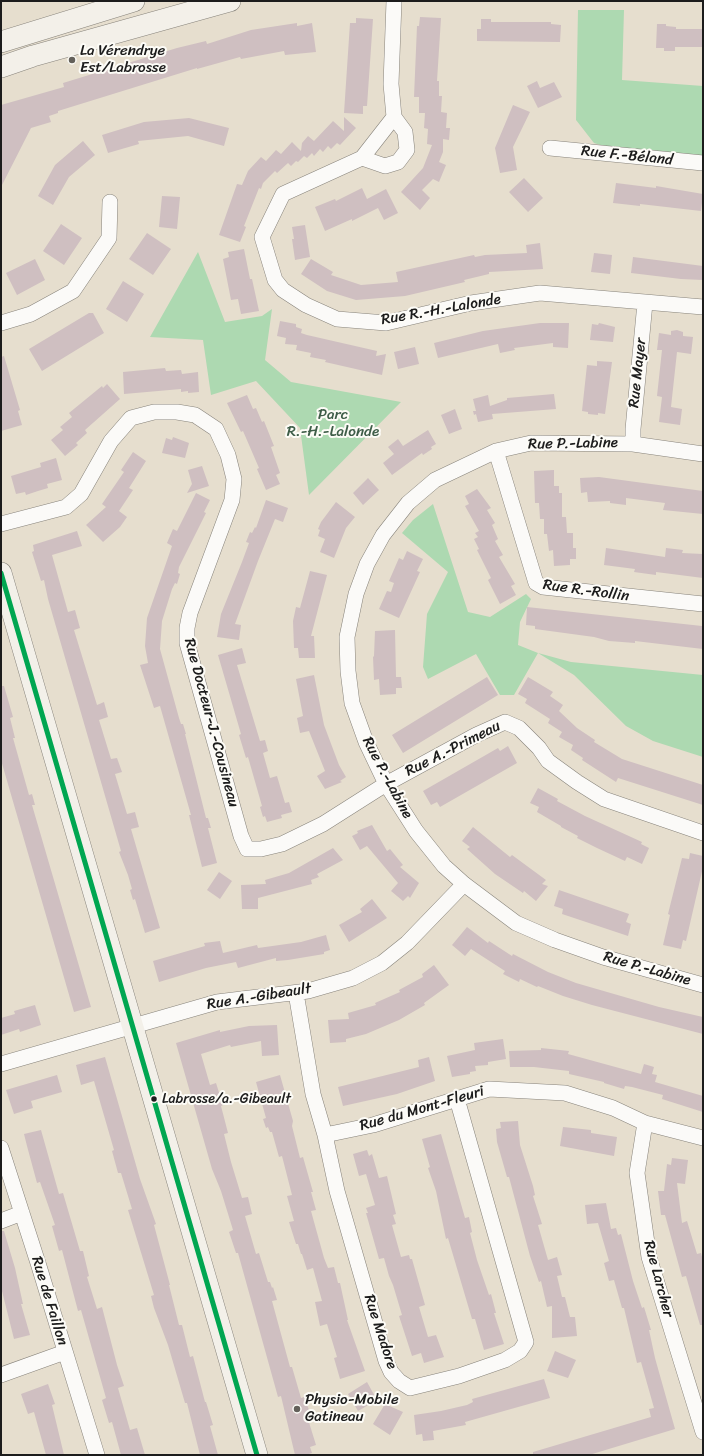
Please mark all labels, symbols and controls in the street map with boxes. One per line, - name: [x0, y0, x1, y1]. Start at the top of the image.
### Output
- place label: La Vérendrye Est/Labrosse: [80, 42, 166, 77]
- marker: La Vérendrye Est/Labrosse: [67, 55, 77, 65]
- street label: Rue F.-Béland: [580, 142, 674, 170]
- street label: Rue R.-H.-Lalonde: [380, 291, 502, 329]
- street label: Rue Mayer: [625, 337, 651, 409]
- park label: Parc R.-H.-Lalonde: [287, 406, 379, 441]
- street label: Rue P.-Labine: [528, 434, 618, 454]
- street label: Rue R.-Rollin: [542, 576, 630, 606]
- street label: Rue Docteur-J.-Cousineau: [180, 637, 242, 809]
- street label: Rue A.-Primeau: [402, 717, 504, 781]
- street label: Rue P.-Labine: [358, 734, 416, 822]
- street label: Rue P.-Labine: [601, 948, 693, 990]
- street label: Rue A.-Gibeault: [206, 980, 312, 1014]
- street label: Rue du Mont-Fleuri: [358, 1083, 486, 1135]
- place label: Labrosse/a.-Gibeault: [162, 1091, 291, 1107]
- marker: Labrosse/a.-Gibeault: [149, 1094, 159, 1104]
- street label: Rue Larcher: [639, 1239, 677, 1319]
- street label: Rue de Faillon: [27, 1254, 71, 1348]
- street label: Rue Madore: [359, 1292, 401, 1372]
- place label: Physio-Mobile Gatineau: [305, 1391, 399, 1426]
- marker: Physio-Mobile Gatineau: [292, 1404, 302, 1414]

